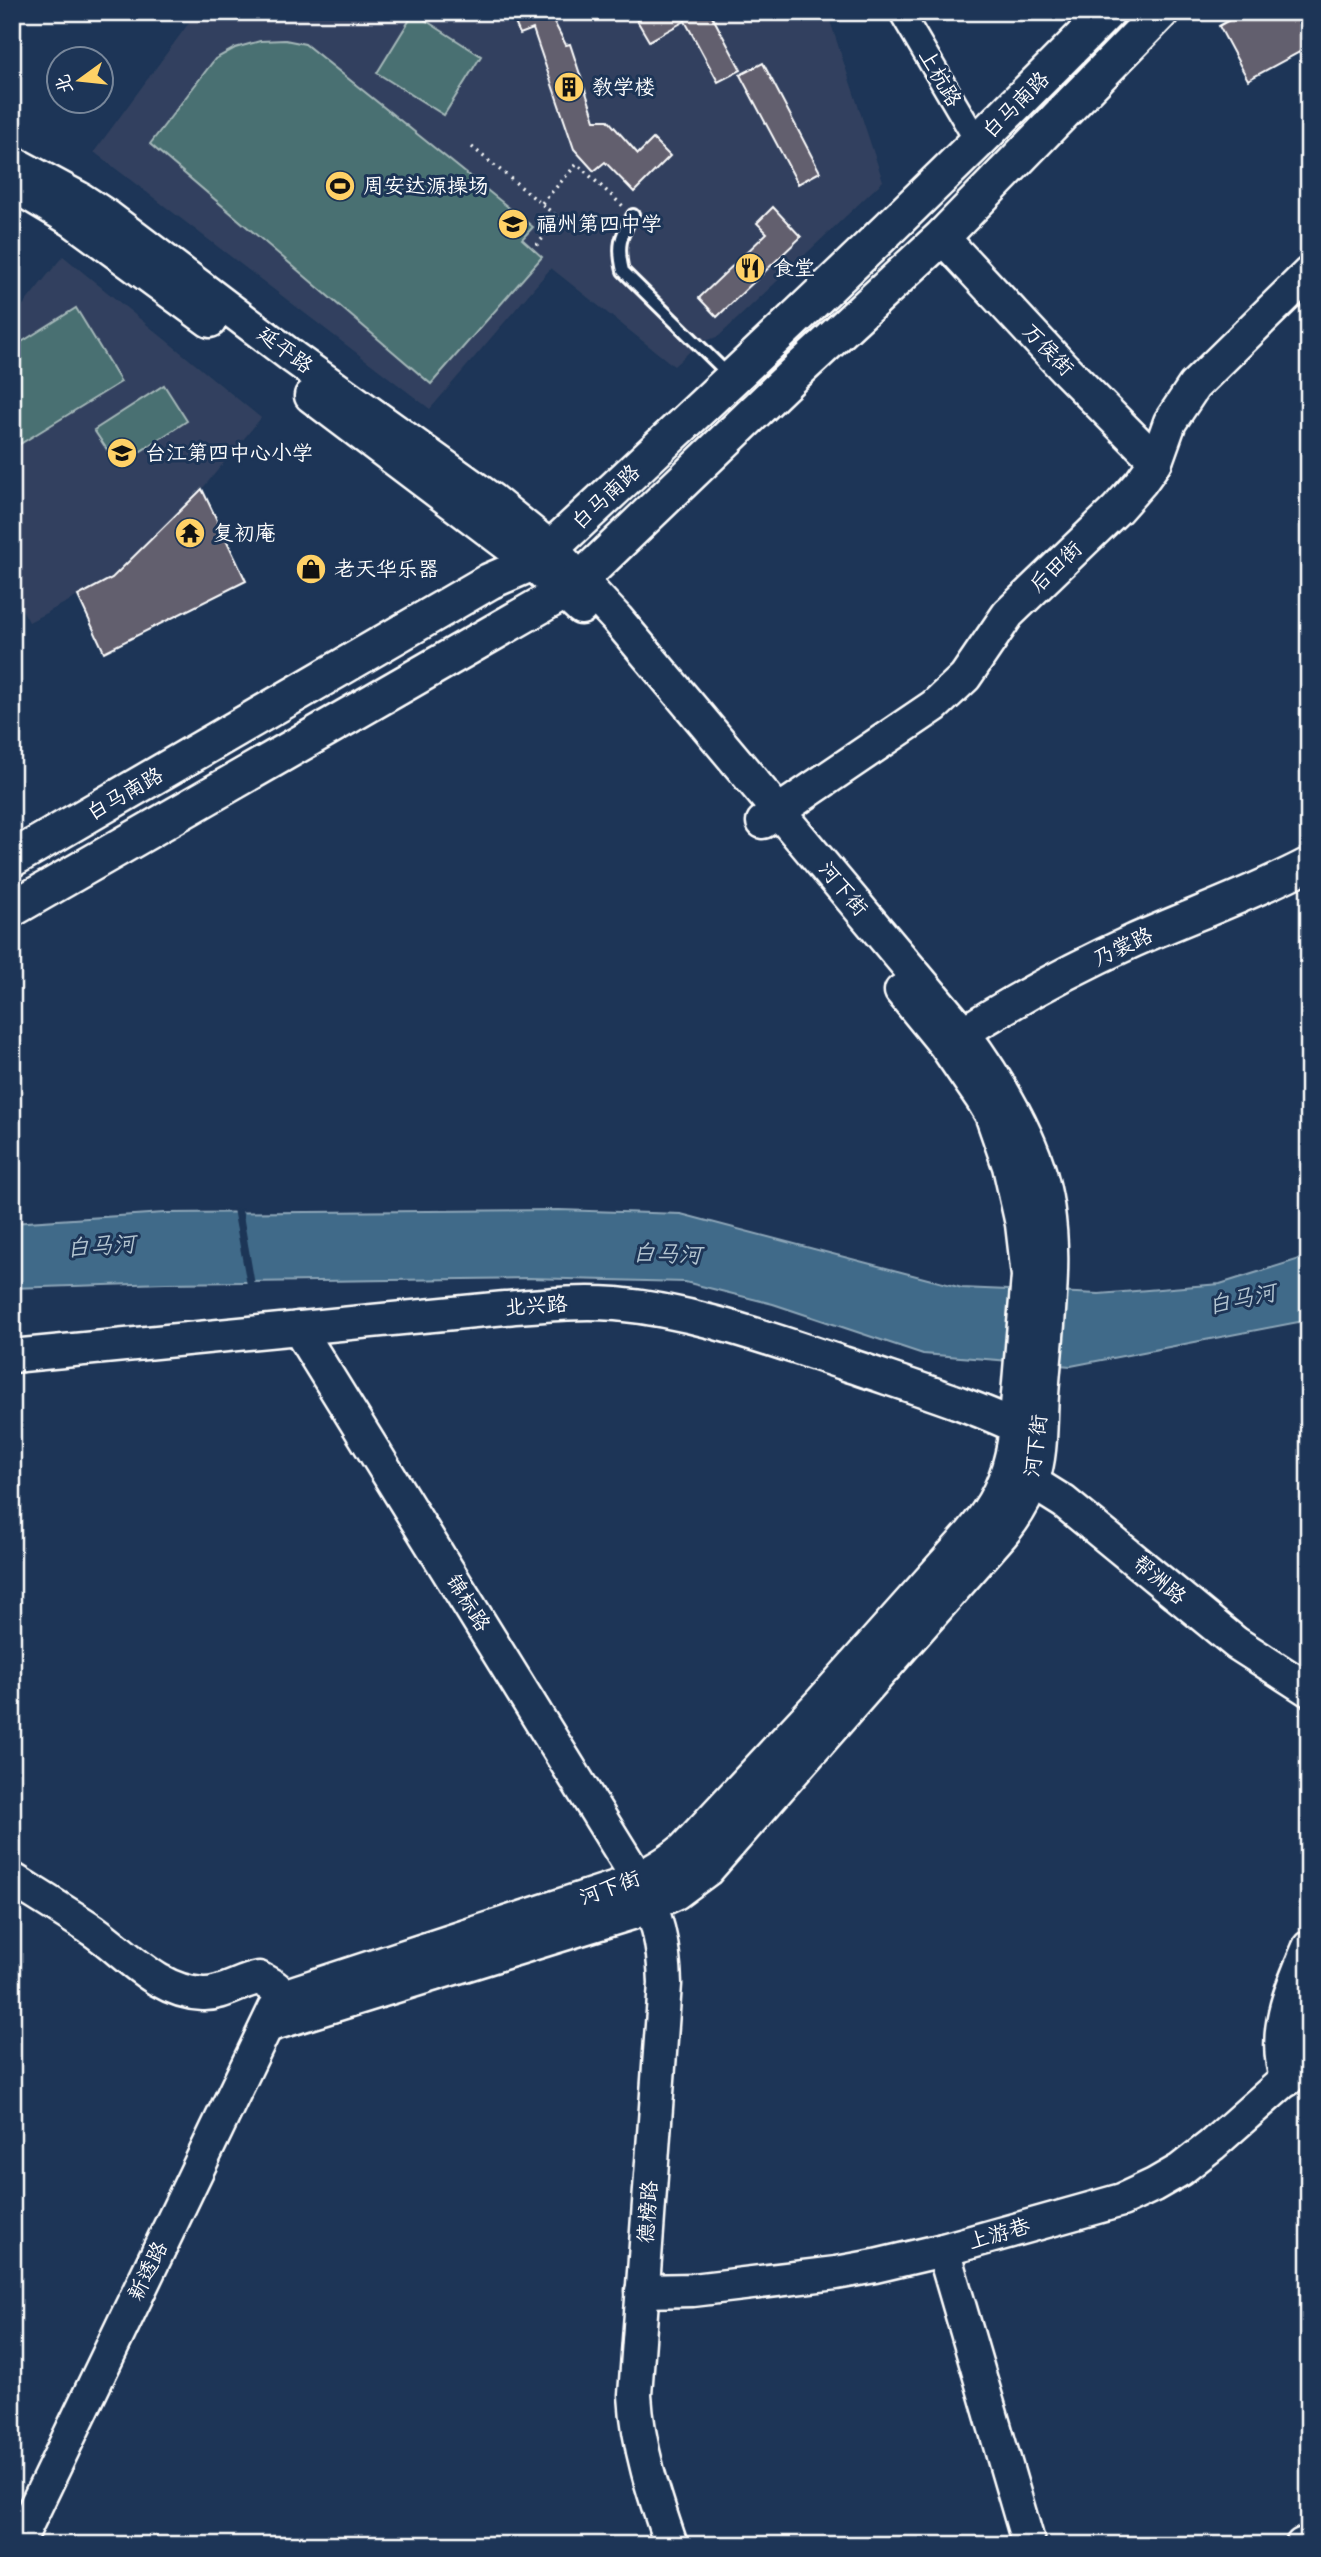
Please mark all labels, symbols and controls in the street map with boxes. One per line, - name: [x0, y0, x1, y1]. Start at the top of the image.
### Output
- street label: 上杭路: [913, 44, 967, 112]
- north arrow: [46, 46, 116, 116]
- street label: 白马南路: [977, 66, 1055, 144]
- building icon: 教学楼: [552, 70, 586, 104]
- text: 北: [50, 72, 79, 96]
- place label: 教学楼: [592, 74, 655, 101]
- sports icon: 周安达源操场: [323, 169, 357, 203]
- place label: 周安达源操场: [363, 173, 489, 200]
- school or university icon: 福州第四中学: [496, 207, 530, 241]
- place label: 福州第四中学: [536, 211, 662, 238]
- restaurant icon: 食堂: [733, 251, 767, 285]
- place label: 食堂: [773, 255, 815, 282]
- street label: 万侯街: [1016, 318, 1080, 382]
- street label: 延平路: [252, 320, 318, 380]
- school or university icon: 台江第四中心小学: [105, 436, 139, 470]
- place label: 台江第四中心小学: [145, 440, 313, 467]
- street label: 白马南路: [566, 458, 646, 536]
- temple icon: 复初庵: [173, 516, 207, 550]
- place label: 复初庵: [213, 520, 276, 547]
- street label: 后田街: [1024, 535, 1088, 599]
- shop icon: 老天华乐器: [294, 552, 328, 586]
- place label: 老天华乐器: [334, 556, 439, 583]
- street label: 白马南路: [82, 761, 168, 827]
- street label: 河下街: [812, 856, 874, 922]
- street label: 乃裳路: [1089, 921, 1157, 973]
- water label: 白马河: [66, 1229, 140, 1263]
- water label: 白马河: [632, 1238, 706, 1270]
- water label: 白马河: [1205, 1277, 1283, 1320]
- street label: 北兴路: [504, 1290, 568, 1322]
- street label: 河下街: [1019, 1413, 1053, 1479]
- street label: 帮洲路: [1126, 1549, 1192, 1611]
- street label: 锦标路: [440, 1569, 496, 1637]
- street label: 河下街: [576, 1865, 644, 1911]
- street label: 德榜路: [632, 2180, 664, 2244]
- street label: 上游巷: [965, 2212, 1033, 2256]
- street label: 新透路: [122, 2237, 174, 2305]

